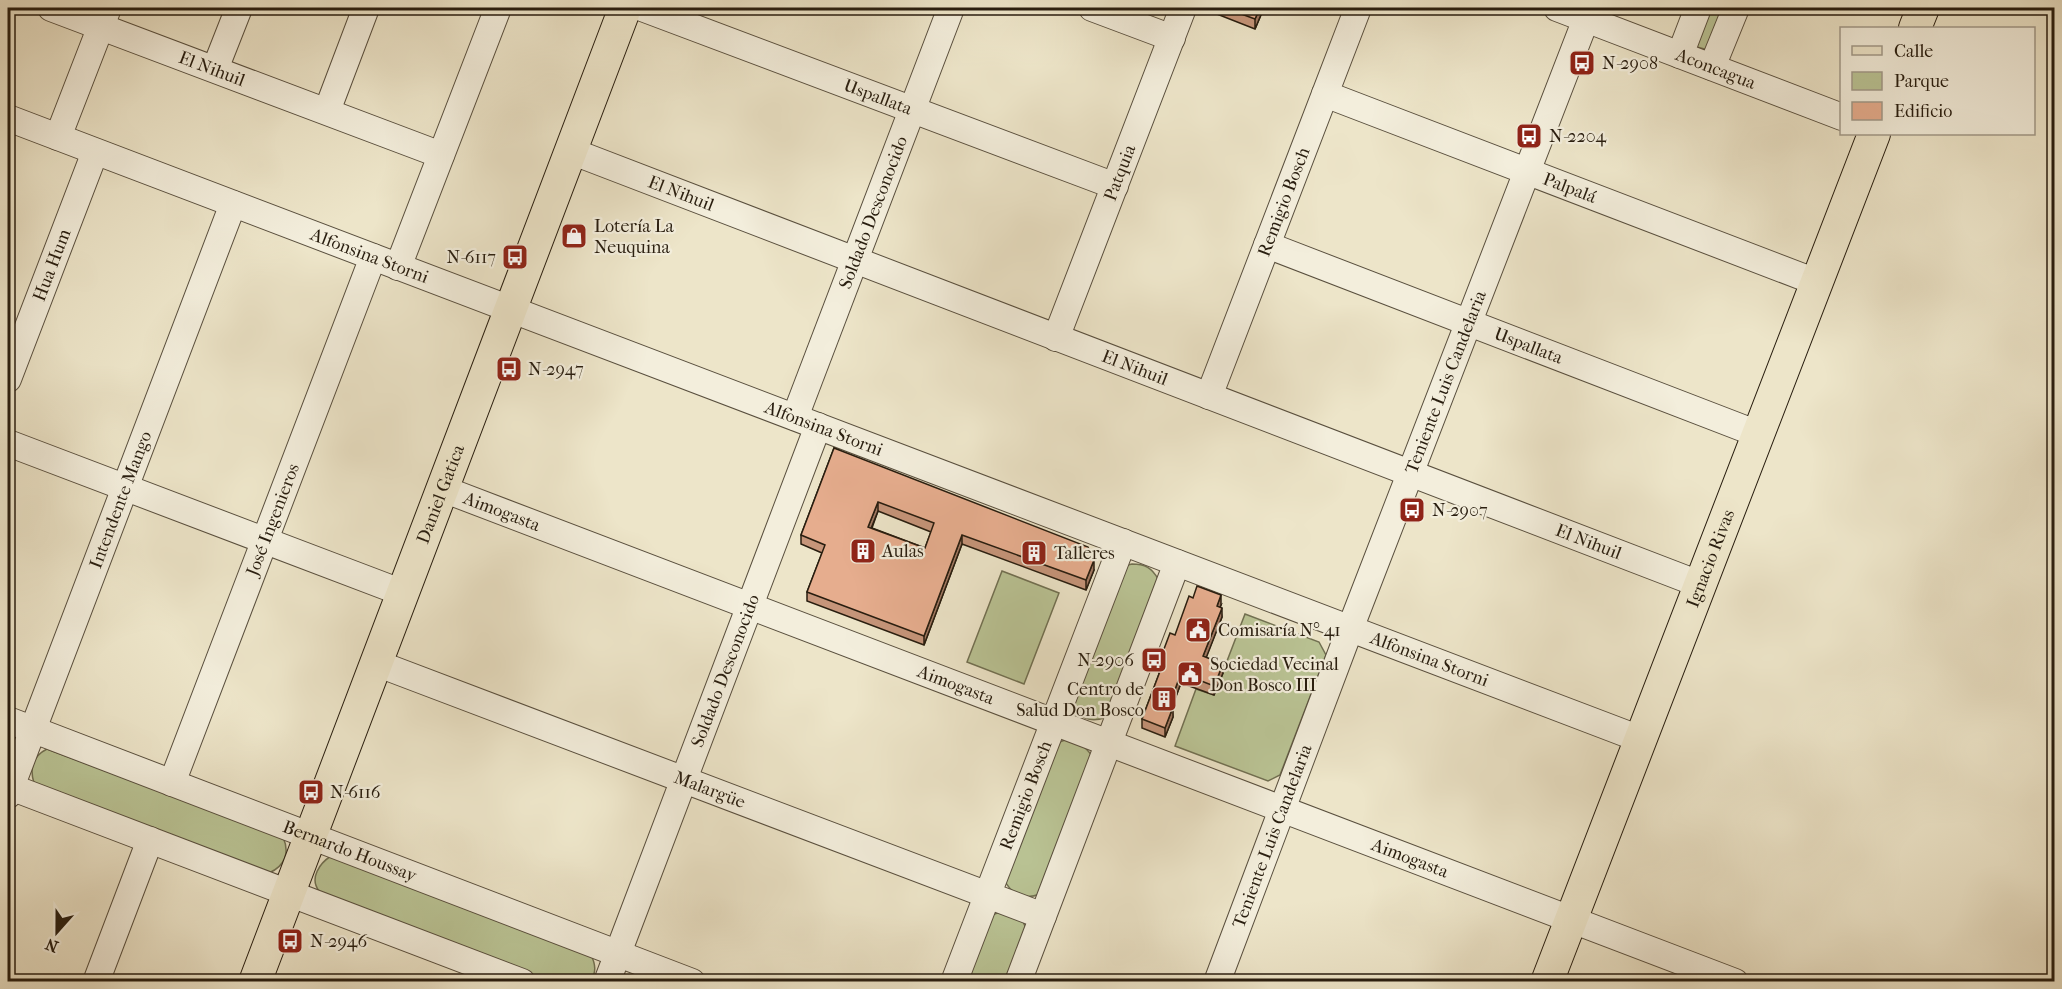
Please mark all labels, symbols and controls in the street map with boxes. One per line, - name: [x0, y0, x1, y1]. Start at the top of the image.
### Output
- legend: [1840, 27, 2035, 135]
- text: Calle: [1894, 41, 1933, 62]
- street label: Aconcagua: [1672, 44, 1759, 94]
- street label: El Nihuil: [176, 47, 248, 91]
- bus stop icon: N-2908: [1567, 48, 1597, 78]
- place label: N-2908: [1602, 53, 1658, 74]
- text: Parque: [1894, 71, 1949, 92]
- street label: Uspallata: [841, 74, 916, 119]
- text: Edificio: [1894, 101, 1952, 122]
- bus stop icon: N-2204: [1514, 121, 1544, 151]
- place label: N-2204: [1549, 126, 1607, 147]
- street label: Soldado Desconocido: [834, 133, 912, 292]
- street label: Patquia: [1099, 141, 1140, 204]
- street label: Remigio Bosch: [1253, 144, 1314, 259]
- street label: Palpalá: [1540, 168, 1600, 208]
- street label: El Nihuil: [645, 171, 717, 215]
- place label: Lotería La Neuquina: [594, 216, 674, 258]
- shop icon: Lotería La Neuquina: [559, 221, 589, 251]
- street label: Alfonsina Storni: [307, 223, 432, 288]
- street label: Hua Hum: [28, 226, 75, 304]
- bus stop icon: N-6117: [500, 242, 530, 272]
- place label: N-6117: [446, 247, 496, 268]
- street label: Teniente Luis Candelaria: [1401, 287, 1491, 477]
- street label: Uspallata: [1491, 323, 1566, 369]
- street label: El Nihuil: [1099, 345, 1171, 390]
- bus stop icon: N-2947: [494, 354, 524, 384]
- place label: N-2947: [528, 359, 584, 380]
- street label: Alfonsina Storni: [761, 396, 887, 461]
- street label: Intendente Mango: [85, 428, 156, 571]
- street label: Daniel Gatica: [412, 441, 469, 547]
- street label: José Ingenieros: [241, 460, 304, 581]
- street label: Aimogasta: [460, 487, 544, 536]
- bus stop icon: N-2907: [1397, 495, 1427, 525]
- place label: N-2907: [1432, 500, 1488, 521]
- street label: Ignacio Rivas: [1682, 506, 1739, 610]
- street label: El Nihuil: [1553, 519, 1625, 564]
- building icon: Aulas: [848, 536, 878, 566]
- building icon: Talleres: [1019, 538, 1049, 568]
- place label: Aulas: [881, 541, 924, 562]
- place label: Talleres: [1054, 543, 1115, 564]
- street label: Soldado Desconocido: [687, 591, 764, 750]
- public building icon: Comisaría N° 41: [1183, 615, 1213, 645]
- place label: Comisaría N° 41: [1218, 620, 1341, 641]
- street label: Alfonsina Storni: [1367, 627, 1492, 691]
- bus stop icon: N-2906: [1139, 645, 1169, 675]
- place label: N-2906: [1077, 650, 1134, 671]
- place label: Sociedad Vecinal Don Bosco III: [1210, 654, 1339, 696]
- public building icon: Sociedad Vecinal Don Bosco III: [1175, 659, 1205, 689]
- street label: Aimogasta: [914, 660, 998, 709]
- place label: Centro de Salud Don Bosco: [1016, 679, 1144, 721]
- building icon: Centro de Salud Don Bosco: [1149, 684, 1179, 714]
- street label: Remigio Bosch: [995, 738, 1056, 853]
- street label: Teniente Luis Candelaria: [1228, 741, 1316, 931]
- street label: Malargüe: [671, 767, 749, 813]
- bus stop icon: N-6116: [296, 777, 326, 807]
- place label: N-6116: [330, 782, 381, 803]
- street label: Bernardo Houssay: [280, 816, 421, 887]
- street label: Aimogasta: [1368, 833, 1452, 882]
- north arrow: [27, 902, 87, 962]
- bus stop icon: N-2946: [275, 926, 305, 956]
- place label: N-2946: [310, 931, 367, 952]
- text: N: [42, 934, 61, 957]

